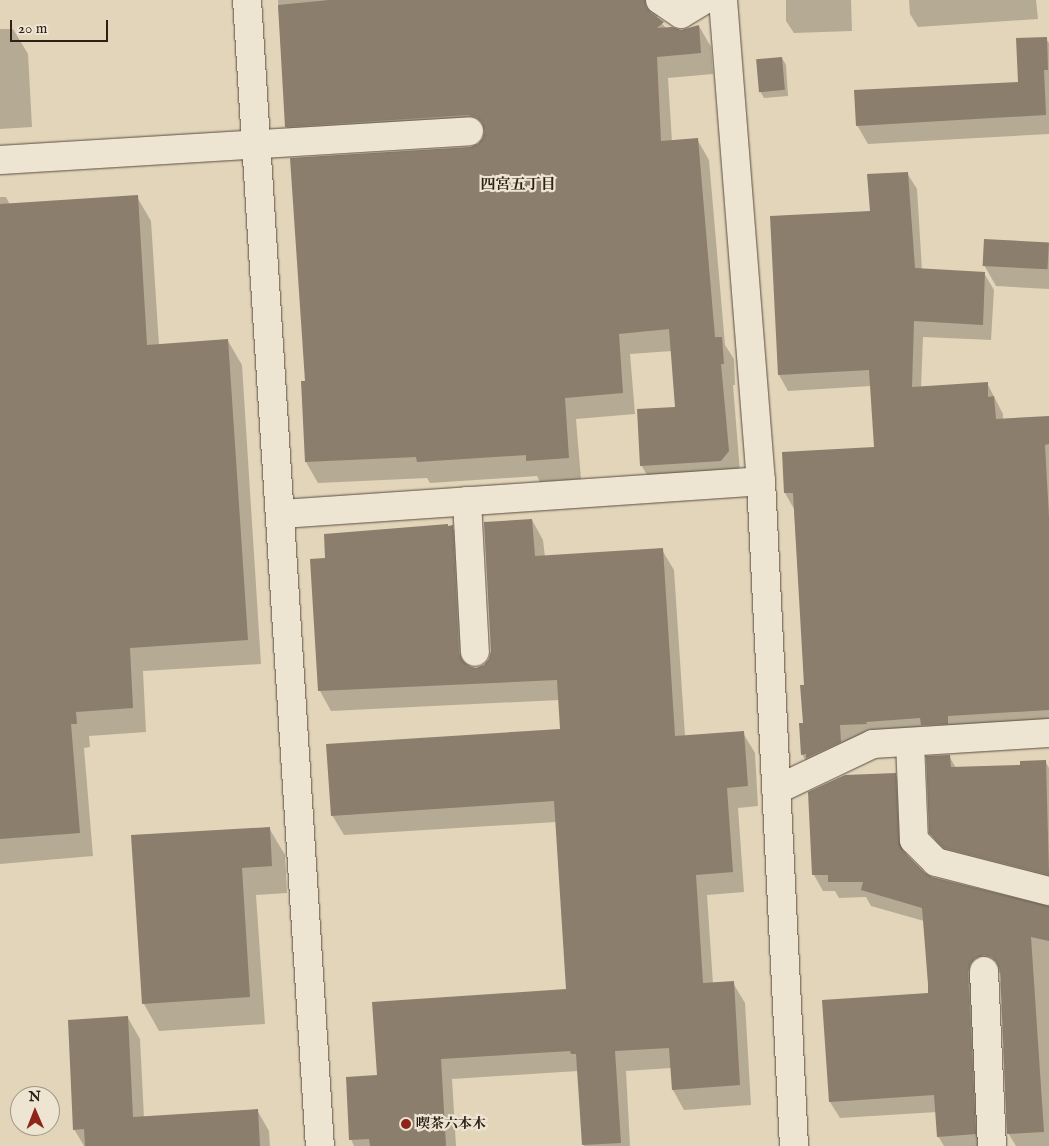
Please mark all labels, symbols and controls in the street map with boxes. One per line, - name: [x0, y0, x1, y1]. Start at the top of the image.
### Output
- scale bar: [12, 10, 110, 42]
- text: 20 m: [18, 19, 47, 38]
- district label: 四宮五丁目: [481, 176, 555, 194]
- north arrow: [10, 1086, 60, 1136]
- text: N: [29, 1088, 41, 1106]
- place label: 喫茶六本木: [416, 1116, 486, 1132]
- marker: 喫茶六本木: [400, 1118, 412, 1130]

